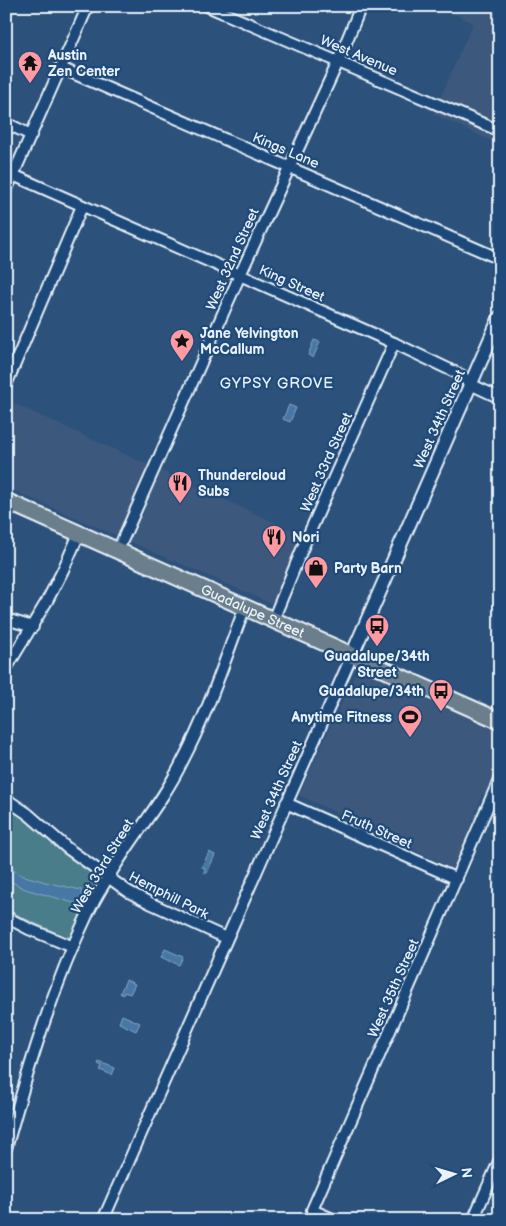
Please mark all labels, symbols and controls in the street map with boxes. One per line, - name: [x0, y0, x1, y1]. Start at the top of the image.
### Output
- street label: West Avenue: [318, 32, 400, 79]
- place label: Austin Zen Center: [47, 47, 120, 80]
- temple icon: Austin Zen Center: [17, 50, 43, 84]
- street label: Kings Lane: [250, 129, 322, 172]
- street label: West 32nd Street: [202, 205, 263, 313]
- street label: King Street: [256, 261, 328, 306]
- place label: Jane Yelvington McCallum: [200, 325, 299, 358]
- place icon: Jane Yelvington McCallum: [169, 328, 195, 362]
- street label: West 34th Street: [410, 367, 469, 471]
- district label: GYPSY GROVE: [220, 374, 334, 393]
- street label: West 33rd Street: [297, 409, 356, 515]
- place label: Thundercloud Subs: [198, 467, 286, 500]
- restaurant icon: Thundercloud Subs: [167, 470, 193, 504]
- restaurant icon: Nori: [261, 524, 287, 558]
- place label: Nori: [292, 529, 320, 546]
- shop icon: Party Barn: [303, 555, 329, 589]
- place label: Party Barn: [334, 560, 402, 577]
- street label: Guadalupe Street: [198, 581, 308, 642]
- bus stop icon: Guadalupe/34th Street: [364, 613, 390, 647]
- place label: Guadalupe/34th Street: [324, 648, 430, 681]
- bus stop icon: Guadalupe/34th: [428, 678, 454, 712]
- place label: Guadalupe/34th: [319, 683, 424, 700]
- sports icon: Anytime Fitness: [397, 704, 423, 738]
- place label: Anytime Fitness: [291, 709, 392, 726]
- street label: West 34th Street: [247, 738, 306, 842]
- street label: Fruth Street: [339, 806, 415, 853]
- street label: West 33rd Street: [68, 815, 138, 917]
- street label: Hemphill Park: [126, 868, 212, 923]
- street label: West 35th Street: [364, 936, 423, 1040]
- north arrow: [428, 1148, 478, 1198]
- text: N: [458, 1167, 475, 1179]

